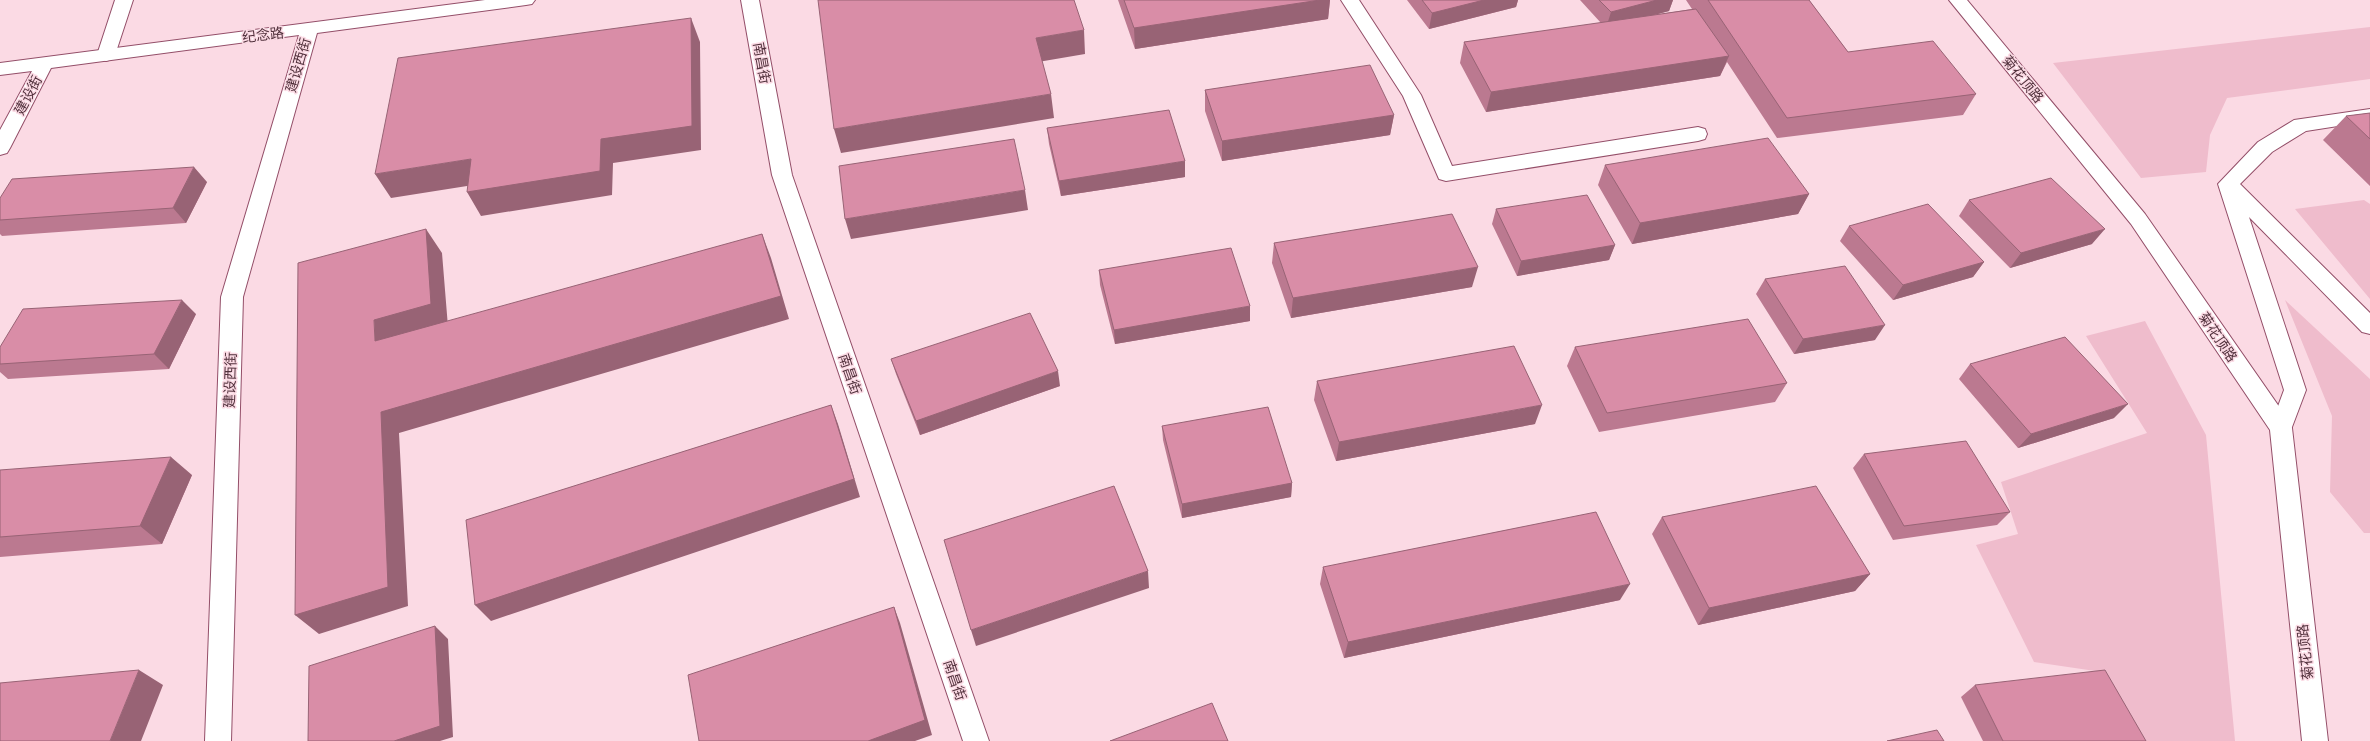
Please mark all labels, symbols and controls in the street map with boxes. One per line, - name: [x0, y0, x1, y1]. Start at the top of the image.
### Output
- street label: 纪念路: [241, 24, 285, 46]
- street label: 建设西街: [282, 36, 314, 94]
- street label: 南昌街: [749, 41, 775, 85]
- street label: 菊花顶路: [1998, 52, 2048, 106]
- street label: 建设街: [10, 72, 46, 118]
- street label: 菊花顶路: [2195, 309, 2241, 365]
- street label: 南昌街: [835, 351, 865, 397]
- street label: 建设西街: [220, 352, 240, 408]
- street label: 菊花顶路: [2293, 623, 2317, 681]
- street label: 南昌街: [940, 657, 970, 703]

